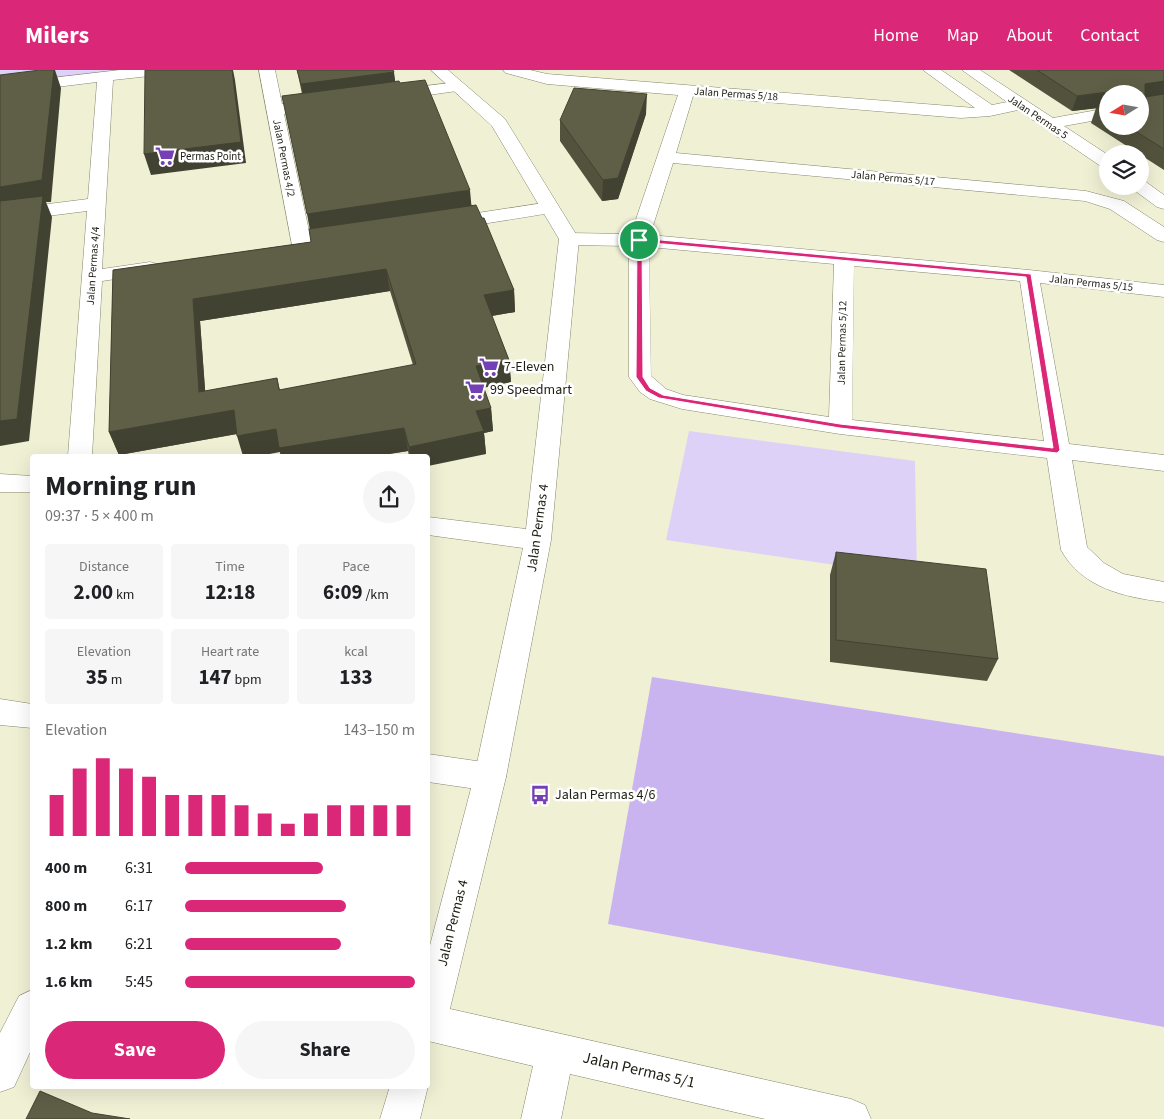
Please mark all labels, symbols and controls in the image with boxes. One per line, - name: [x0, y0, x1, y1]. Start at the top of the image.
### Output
- text: Milers: [25, 18, 89, 53]
- text: Home: [873, 23, 919, 48]
- text: Map: [947, 23, 979, 48]
- text: About: [1007, 23, 1052, 48]
- text: Contact: [1080, 23, 1139, 48]
- street label: Jalan Permas 5/18: [693, 84, 779, 104]
- north arrow: [1099, 85, 1149, 135]
- map controls: [1099, 85, 1149, 195]
- street label: Jalan Permas 5: [1005, 91, 1071, 143]
- street label: Jalan Permas 4/2: [269, 118, 299, 198]
- supermarket icon: Permas Point: [154, 145, 176, 167]
- button: layers: [1099, 145, 1149, 195]
- place label: Permas Point: [180, 149, 241, 164]
- street label: Jalan Permas 5/17: [850, 167, 936, 189]
- pin: [618, 219, 660, 261]
- street label: Jalan Permas 4/4: [83, 226, 103, 306]
- icon: arrive: [625, 226, 653, 254]
- street label: Jalan Permas 5/15: [1048, 271, 1134, 295]
- street label: Jalan Permas 5/12: [834, 301, 850, 385]
- supermarket icon: 7-Eleven: [478, 356, 500, 378]
- place label: 7-Eleven: [504, 357, 554, 377]
- supermarket icon: 99 Speedmart: [464, 379, 486, 401]
- place label: 99 Speedmart: [490, 380, 572, 400]
- text: Morning run: [45, 466, 196, 506]
- button: share: [363, 471, 415, 523]
- street label: Jalan Permas 4: [522, 483, 554, 573]
- text: 09:37 · 5 × 400 m: [45, 505, 154, 527]
- text: Distance: [79, 557, 129, 577]
- text: Time: [215, 557, 245, 577]
- text: Pace: [342, 557, 370, 577]
- text: 2.00: [74, 577, 113, 607]
- text: 12:18: [205, 577, 255, 607]
- text: 6:09: [323, 577, 363, 607]
- text: km: [113, 585, 134, 605]
- text: /km: [363, 585, 389, 605]
- text: Elevation: [77, 642, 131, 662]
- text: Heart rate: [201, 642, 259, 662]
- text: kcal: [344, 642, 368, 662]
- text: 35: [86, 662, 108, 692]
- text: 147: [198, 662, 232, 692]
- text: 133: [339, 662, 373, 692]
- text: m: [108, 670, 122, 690]
- text: bpm: [232, 670, 262, 690]
- text: Elevation: [45, 719, 107, 741]
- text: 143–150 m: [343, 719, 415, 741]
- bus stop icon: Jalan Permas 4/6: [529, 784, 551, 806]
- place label: Jalan Permas 4/6: [555, 785, 655, 805]
- text: 400 m: [45, 857, 87, 879]
- text: 6:31: [125, 857, 153, 879]
- street label: Jalan Permas 4: [433, 878, 473, 968]
- text: 800 m: [45, 895, 87, 917]
- text: 6:17: [125, 895, 153, 917]
- text: 1.2 km: [45, 933, 92, 955]
- text: 6:21: [125, 933, 153, 955]
- text: 1.6 km: [45, 971, 92, 993]
- text: 5:45: [125, 971, 153, 993]
- button: Save: [45, 1021, 225, 1079]
- button: Share: [235, 1021, 415, 1079]
- street label: Jalan Permas 5/1: [581, 1046, 697, 1094]

